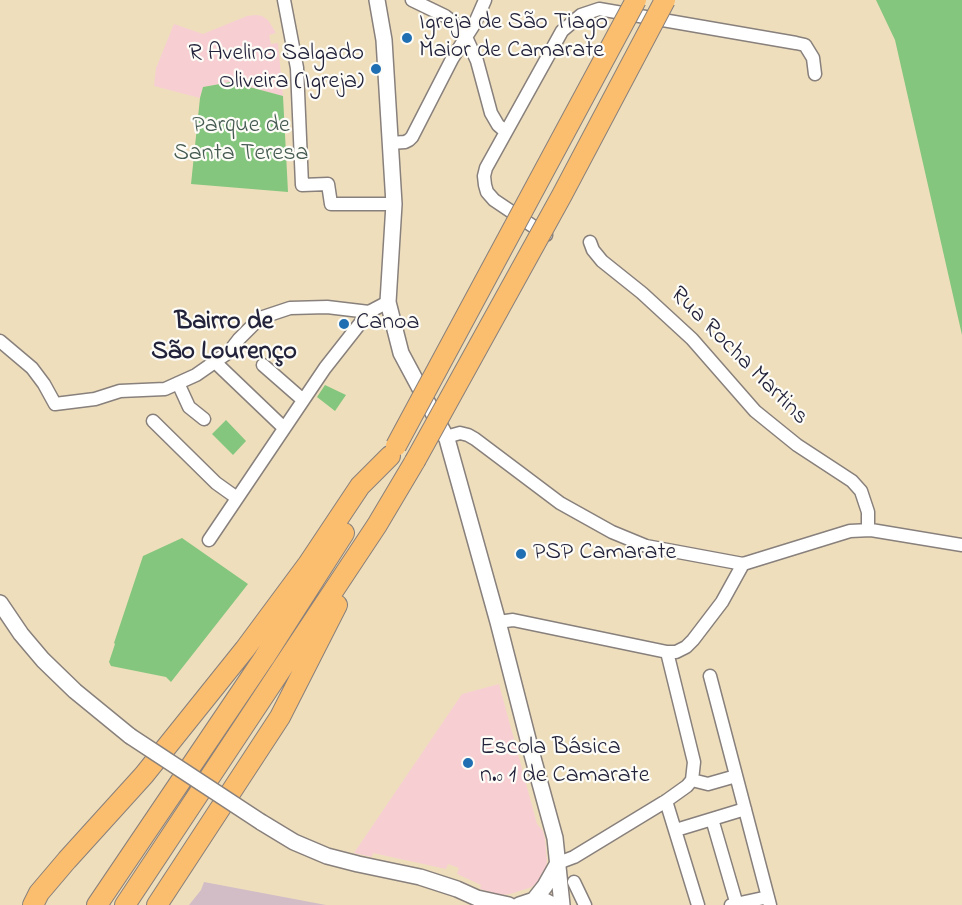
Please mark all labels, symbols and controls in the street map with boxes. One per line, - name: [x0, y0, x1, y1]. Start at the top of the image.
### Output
- place label: Igreja de São Tiago Maior de Camarate: [419, 10, 608, 66]
- marker: Igreja de São Tiago Maior de Camarate: [400, 31, 414, 45]
- place label: R Avelino Salgado Oliveira (Igreja): [188, 41, 364, 97]
- marker: R Avelino Salgado Oliveira (Igreja): [369, 62, 383, 76]
- park label: Parque de Santa Teresa: [173, 113, 309, 169]
- street label: Rua Rocha Martins: [663, 282, 813, 432]
- district label: Bairro de São Lourenço: [151, 308, 297, 370]
- place label: Canoa: [356, 310, 419, 338]
- marker: Canoa: [337, 317, 351, 331]
- place label: PSP Camarate: [533, 540, 676, 568]
- marker: PSP Camarate: [514, 547, 528, 561]
- place label: Escola Básica n.º 1 de Camarate: [480, 735, 649, 791]
- marker: Escola Básica n.º 1 de Camarate: [461, 756, 475, 770]

